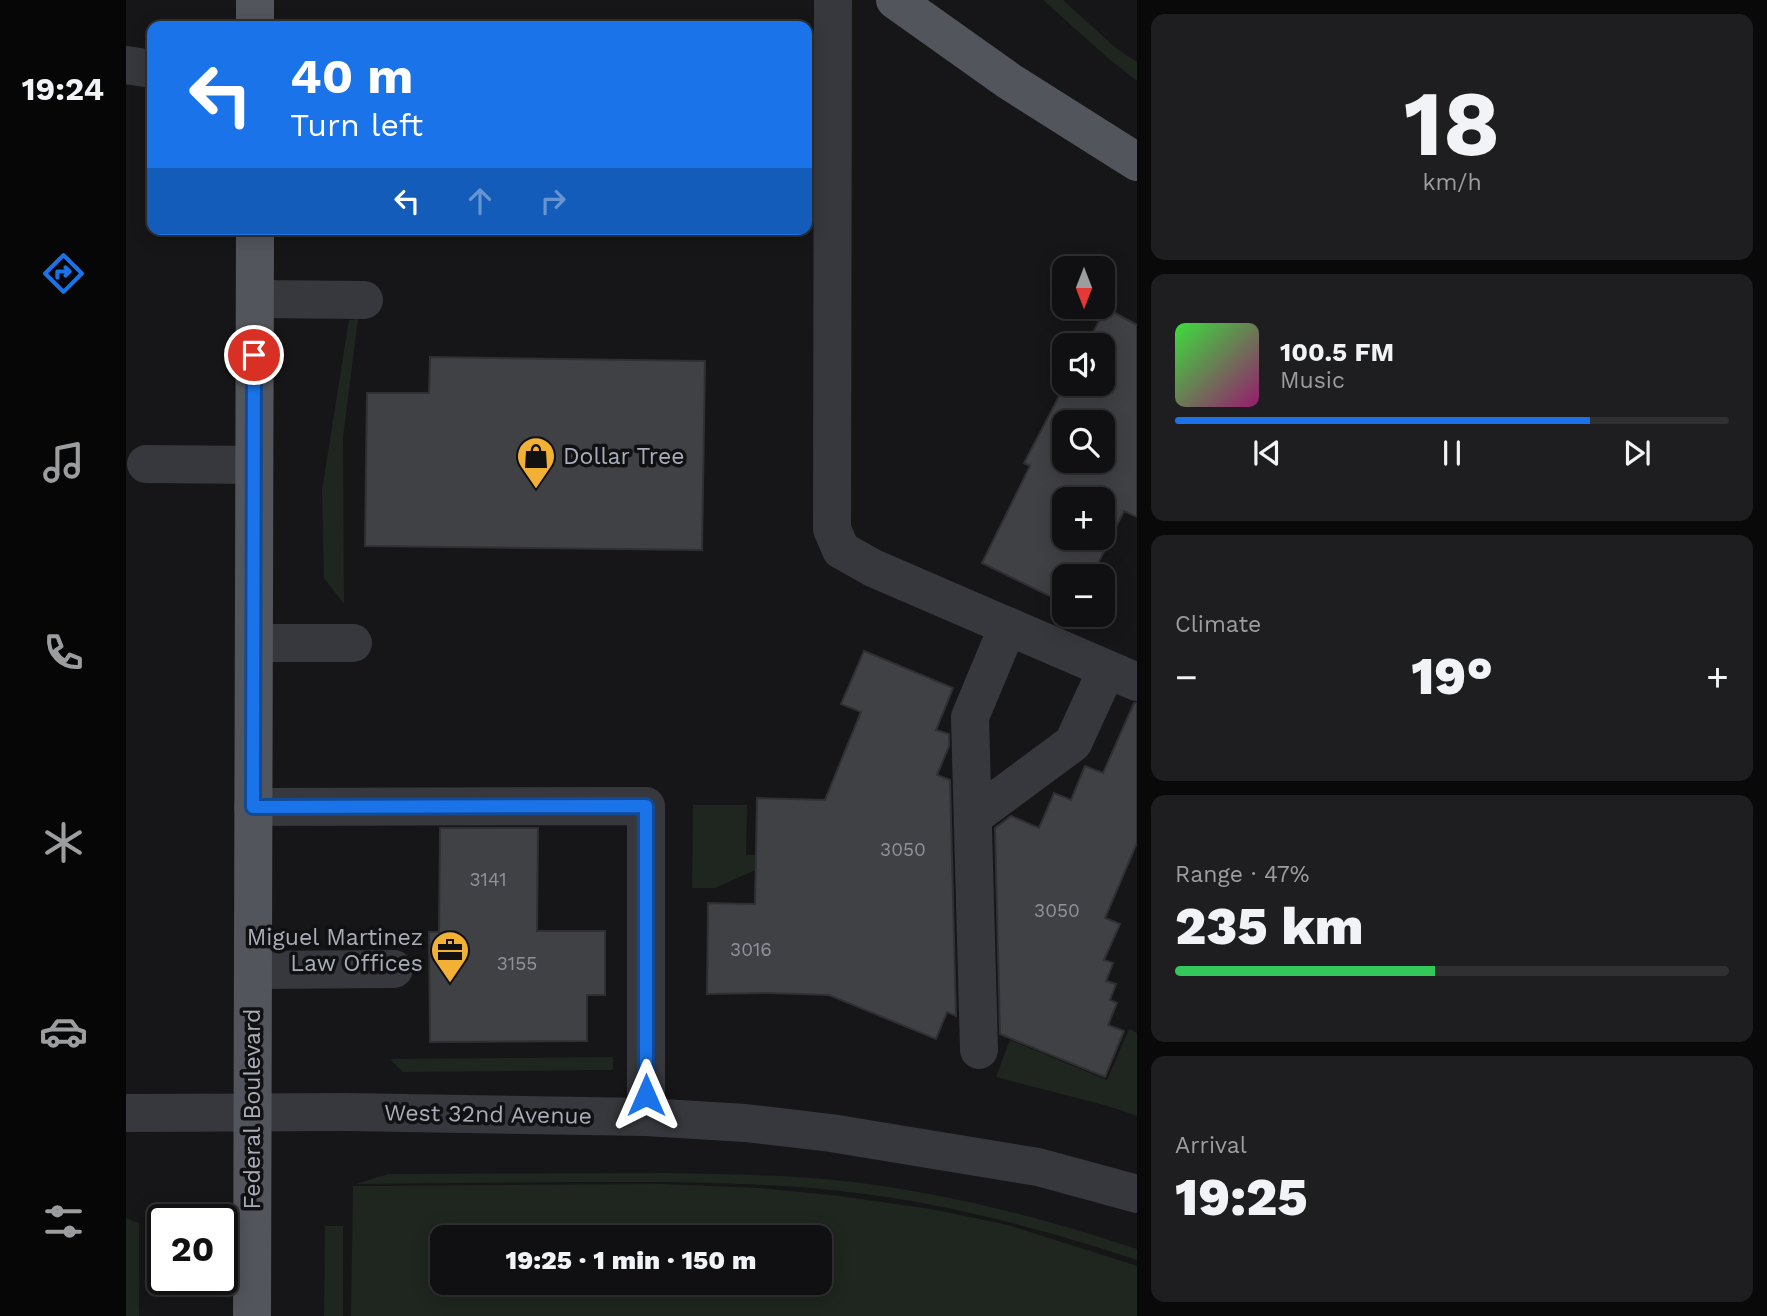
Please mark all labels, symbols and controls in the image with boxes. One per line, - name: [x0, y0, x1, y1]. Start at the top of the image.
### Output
- text: 40 m: [290, 47, 413, 105]
- icon: left: [175, 49, 266, 140]
- text: 19:24: [22, 70, 104, 108]
- text: 18: [1404, 70, 1500, 177]
- text: Turn left: [290, 106, 423, 144]
- text: km/h: [1422, 169, 1482, 196]
- icon: left: [388, 182, 426, 220]
- icon: ahead: [461, 182, 499, 220]
- icon: right: [534, 182, 572, 220]
- icon: directions: [39, 249, 88, 298]
- north arrow: [1052, 256, 1115, 318]
- map controls: [1052, 256, 1115, 627]
- pin: [224, 325, 284, 385]
- button: sound: [1052, 333, 1115, 396]
- icon: arrive: [235, 336, 273, 374]
- text: 100.5 FM: [1280, 337, 1394, 367]
- text: Music: [1280, 367, 1345, 394]
- button: search: [1052, 410, 1115, 473]
- icon: previous: [1248, 434, 1286, 472]
- icon: pause: [1433, 434, 1471, 472]
- icon: next: [1618, 434, 1656, 472]
- shop icon: Dollar Tree: [515, 435, 557, 490]
- icon: music: [39, 438, 88, 487]
- place label: Dollar Tree: [563, 443, 684, 470]
- button: +: [1052, 487, 1115, 550]
- button: −: [1052, 564, 1115, 627]
- text: Climate: [1175, 611, 1261, 638]
- icon: phone: [39, 628, 88, 677]
- text: 19°: [1411, 646, 1493, 707]
- text: −: [1175, 655, 1198, 699]
- text: +: [1706, 655, 1729, 699]
- icon: climate: [39, 818, 88, 867]
- house number: 3050: [880, 838, 926, 861]
- text: Range · 47%: [1175, 861, 1309, 888]
- house number: 3141: [469, 868, 507, 891]
- text: 235 km: [1175, 896, 1364, 957]
- house number: 3050: [1034, 899, 1080, 922]
- place label: Miguel Martinez Law Offices: [247, 924, 423, 977]
- office icon: Miguel Martinez Law Offices: [429, 929, 471, 984]
- house number: 3016: [730, 938, 772, 961]
- house number: 3155: [497, 952, 537, 975]
- icon: car: [39, 1007, 88, 1056]
- street label: Federal Boulevard: [239, 1009, 266, 1210]
- position arrow: [609, 1058, 683, 1132]
- street label: West 32nd Avenue: [384, 1099, 592, 1130]
- text: Arrival: [1175, 1132, 1247, 1159]
- text: 19:25: [1175, 1167, 1308, 1228]
- icon: filters: [39, 1197, 88, 1246]
- speed limit sign: 20: [147, 1204, 238, 1295]
- text: 19:25 · 1 min · 150 m: [506, 1245, 756, 1275]

